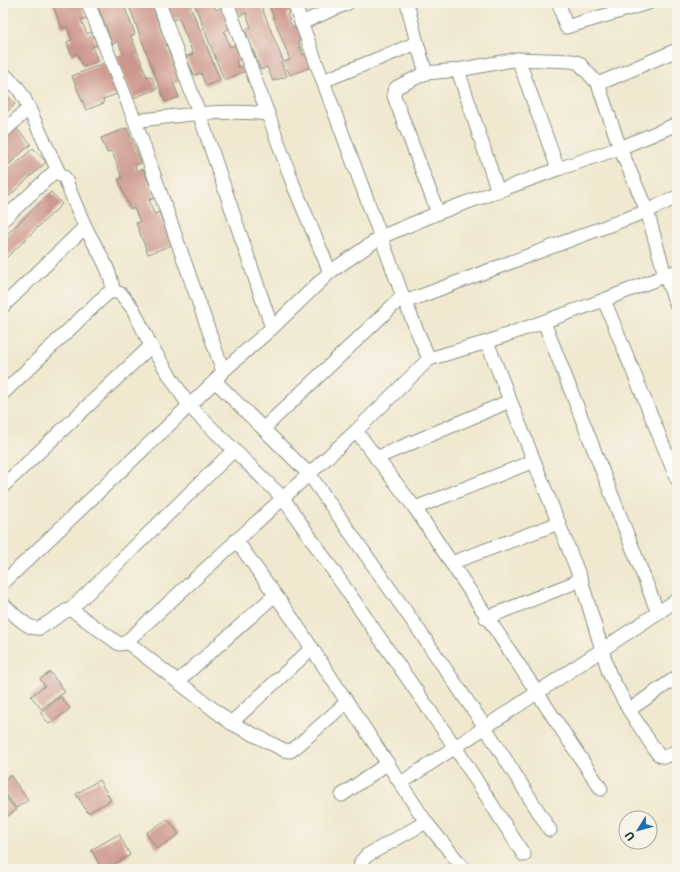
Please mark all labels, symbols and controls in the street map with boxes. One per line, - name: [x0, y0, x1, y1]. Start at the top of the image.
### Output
- north arrow: [618, 810, 658, 850]
- text: U: [620, 828, 639, 845]

